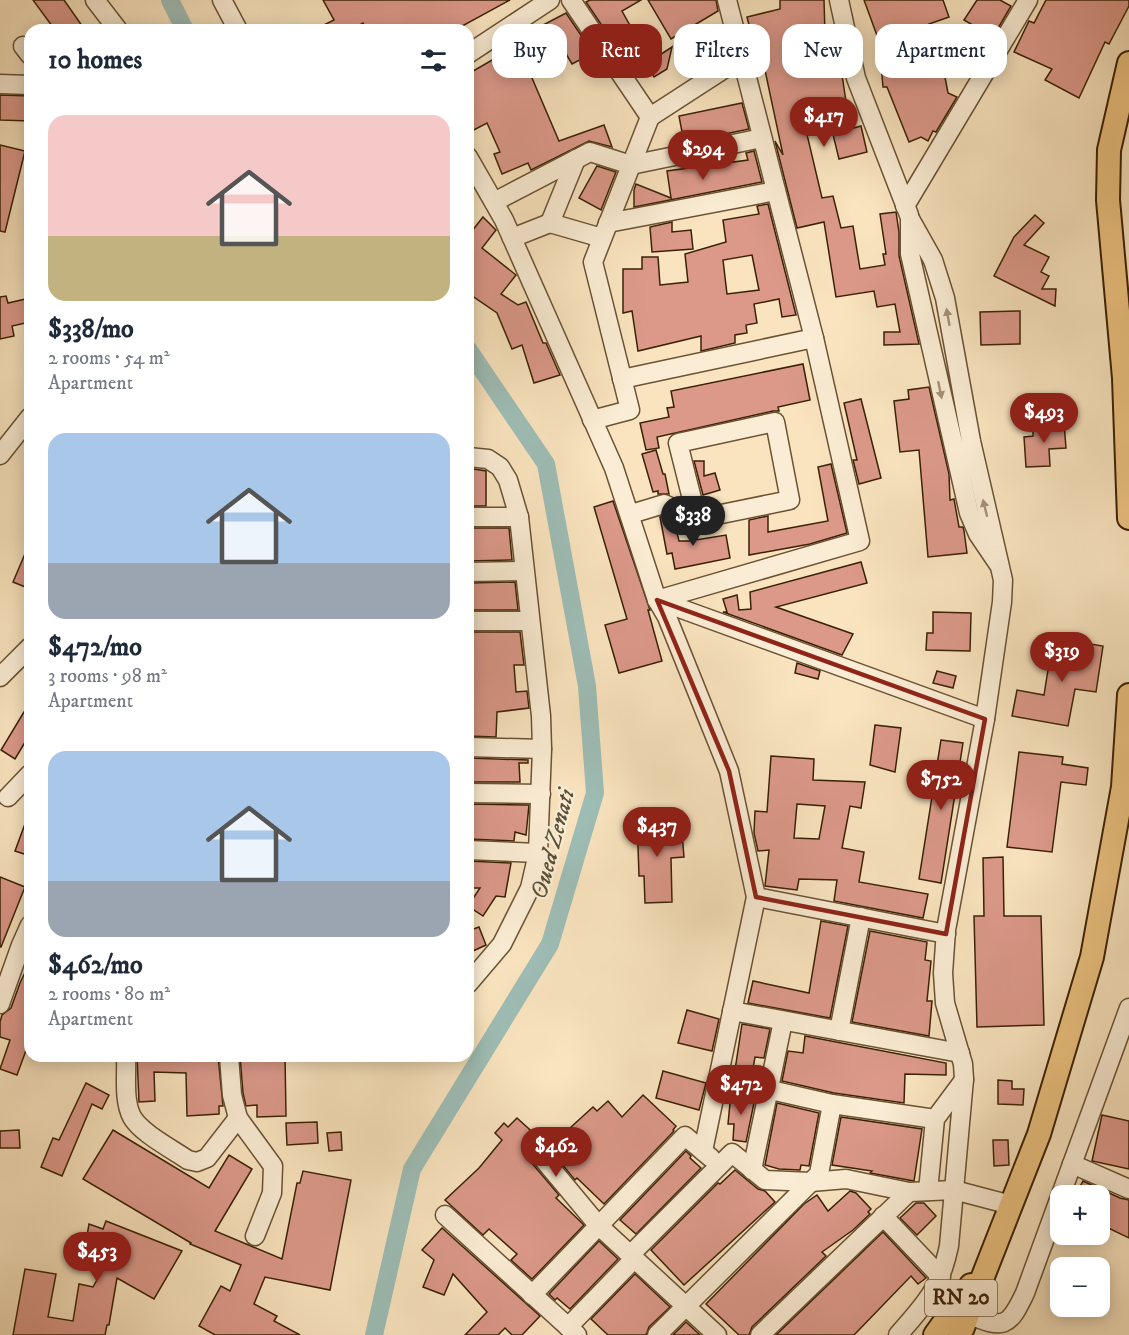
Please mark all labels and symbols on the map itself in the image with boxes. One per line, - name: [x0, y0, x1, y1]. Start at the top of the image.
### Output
- pin: $417: [788, 97, 860, 148]
- pin: $294: [667, 130, 739, 181]
- one-way arrow: [944, 307, 953, 326]
- one-way arrow: [936, 380, 946, 399]
- pin: $493: [1008, 393, 1080, 444]
- pin: $338: [657, 496, 729, 547]
- one-way arrow: [979, 499, 989, 517]
- pin: $319: [1026, 632, 1098, 683]
- pin: $752: [905, 760, 977, 811]
- water label: Oued Zenati: [524, 784, 583, 902]
- pin: $437: [621, 807, 693, 858]
- pin: $472: [705, 1065, 777, 1116]
- pin: $462: [520, 1127, 592, 1178]
- pin: $453: [61, 1232, 133, 1283]
- road number: RN 20: [925, 1280, 997, 1316]

